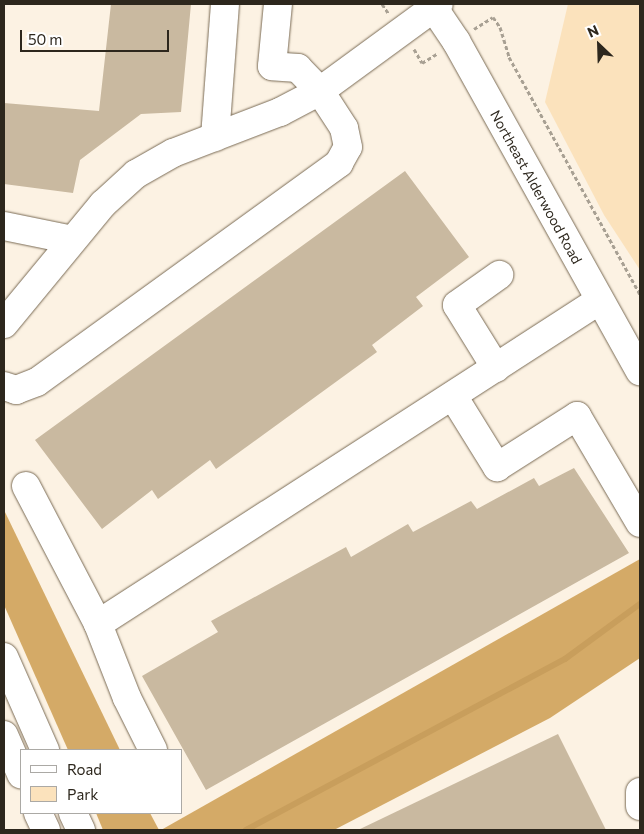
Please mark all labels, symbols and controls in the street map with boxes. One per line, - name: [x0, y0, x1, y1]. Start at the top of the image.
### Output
- scale bar: [22, 20, 171, 52]
- north arrow: [574, 20, 624, 70]
- text: N: [584, 21, 601, 41]
- text: 50 m: [28, 30, 62, 48]
- street label: Northeast Alderwood Road: [487, 107, 585, 267]
- legend: [20, 749, 182, 814]
- text: Road: [67, 760, 102, 778]
- text: Park: [67, 785, 98, 803]

